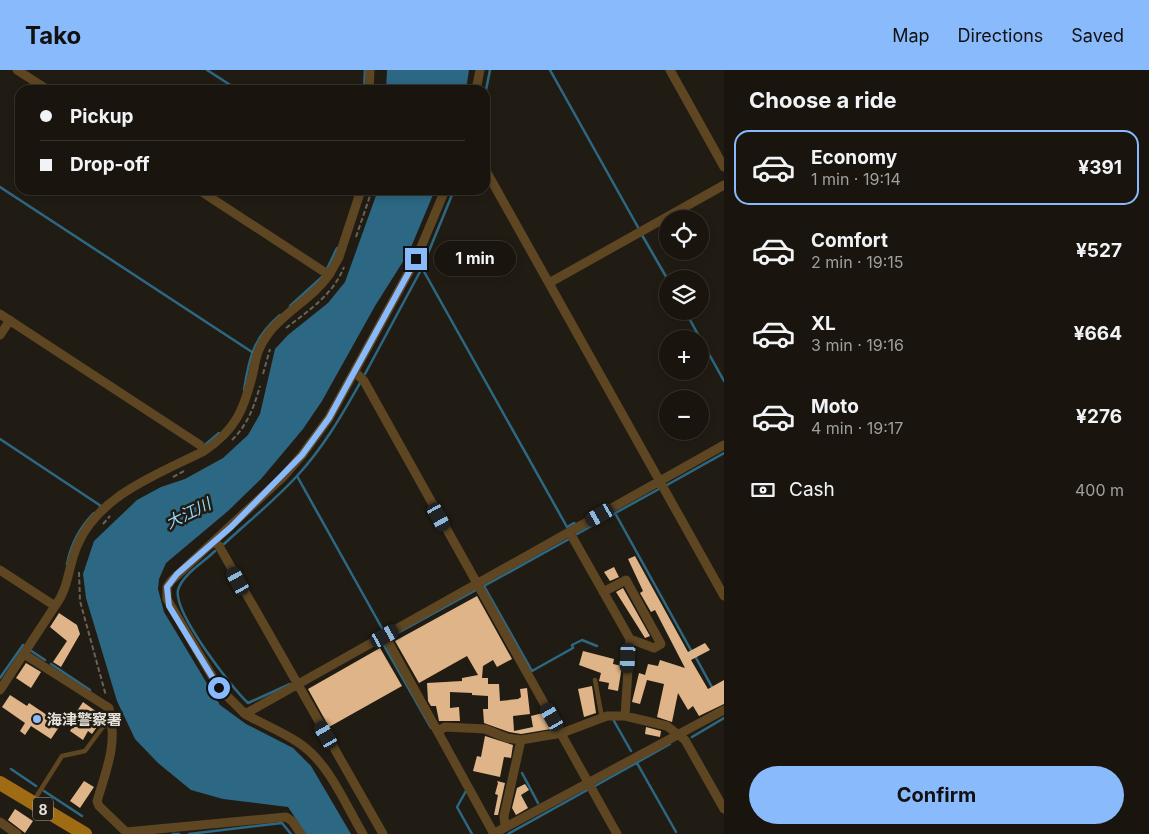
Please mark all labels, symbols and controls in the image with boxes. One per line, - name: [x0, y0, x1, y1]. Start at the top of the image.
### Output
- text: Tako: [25, 21, 81, 50]
- text: Map: [892, 25, 930, 46]
- text: Directions: [958, 25, 1043, 46]
- text: Saved: [1071, 25, 1124, 46]
- text: Choose a ride: [749, 87, 897, 113]
- text: Pickup: [70, 105, 133, 128]
- icon: car: [751, 145, 796, 190]
- text: Economy: [811, 146, 897, 169]
- text: Drop-off: [70, 153, 150, 176]
- text: ¥391: [1078, 156, 1122, 179]
- text: 1 min · 19:14: [811, 169, 901, 189]
- map controls: [659, 210, 709, 440]
- button: locate: [659, 210, 709, 260]
- icon: car: [751, 228, 796, 273]
- text: Comfort: [811, 229, 888, 252]
- text: ¥527: [1076, 239, 1122, 262]
- callout: 1 min: [434, 242, 516, 276]
- route end: [405, 248, 427, 270]
- text: 1 min: [455, 248, 495, 268]
- text: 2 min · 19:15: [811, 252, 903, 272]
- button: layers: [659, 270, 709, 320]
- icon: car: [751, 311, 796, 356]
- text: XL: [811, 312, 836, 335]
- text: ¥664: [1074, 322, 1122, 345]
- button: +: [659, 330, 709, 380]
- text: 3 min · 19:16: [811, 335, 904, 355]
- button: −: [659, 390, 709, 440]
- icon: car: [751, 394, 796, 439]
- text: Moto: [811, 395, 859, 418]
- text: ¥276: [1076, 405, 1122, 428]
- text: 4 min · 19:17: [811, 418, 903, 438]
- icon: cash: [749, 476, 777, 504]
- text: Cash: [789, 478, 835, 501]
- text: 400 m: [1075, 480, 1124, 500]
- water label: 大江川: [162, 493, 216, 533]
- car: [425, 500, 452, 534]
- car: [583, 501, 616, 529]
- car: [224, 564, 251, 598]
- car: [368, 622, 401, 650]
- car: [619, 643, 636, 673]
- route start: [208, 677, 230, 699]
- car: [538, 700, 565, 734]
- place label: 海津警察署: [47, 710, 122, 729]
- marker: 海津警察署: [31, 713, 43, 725]
- car: [312, 718, 339, 752]
- button: Confirm: [749, 766, 1124, 824]
- road number: 8: [33, 798, 53, 821]

